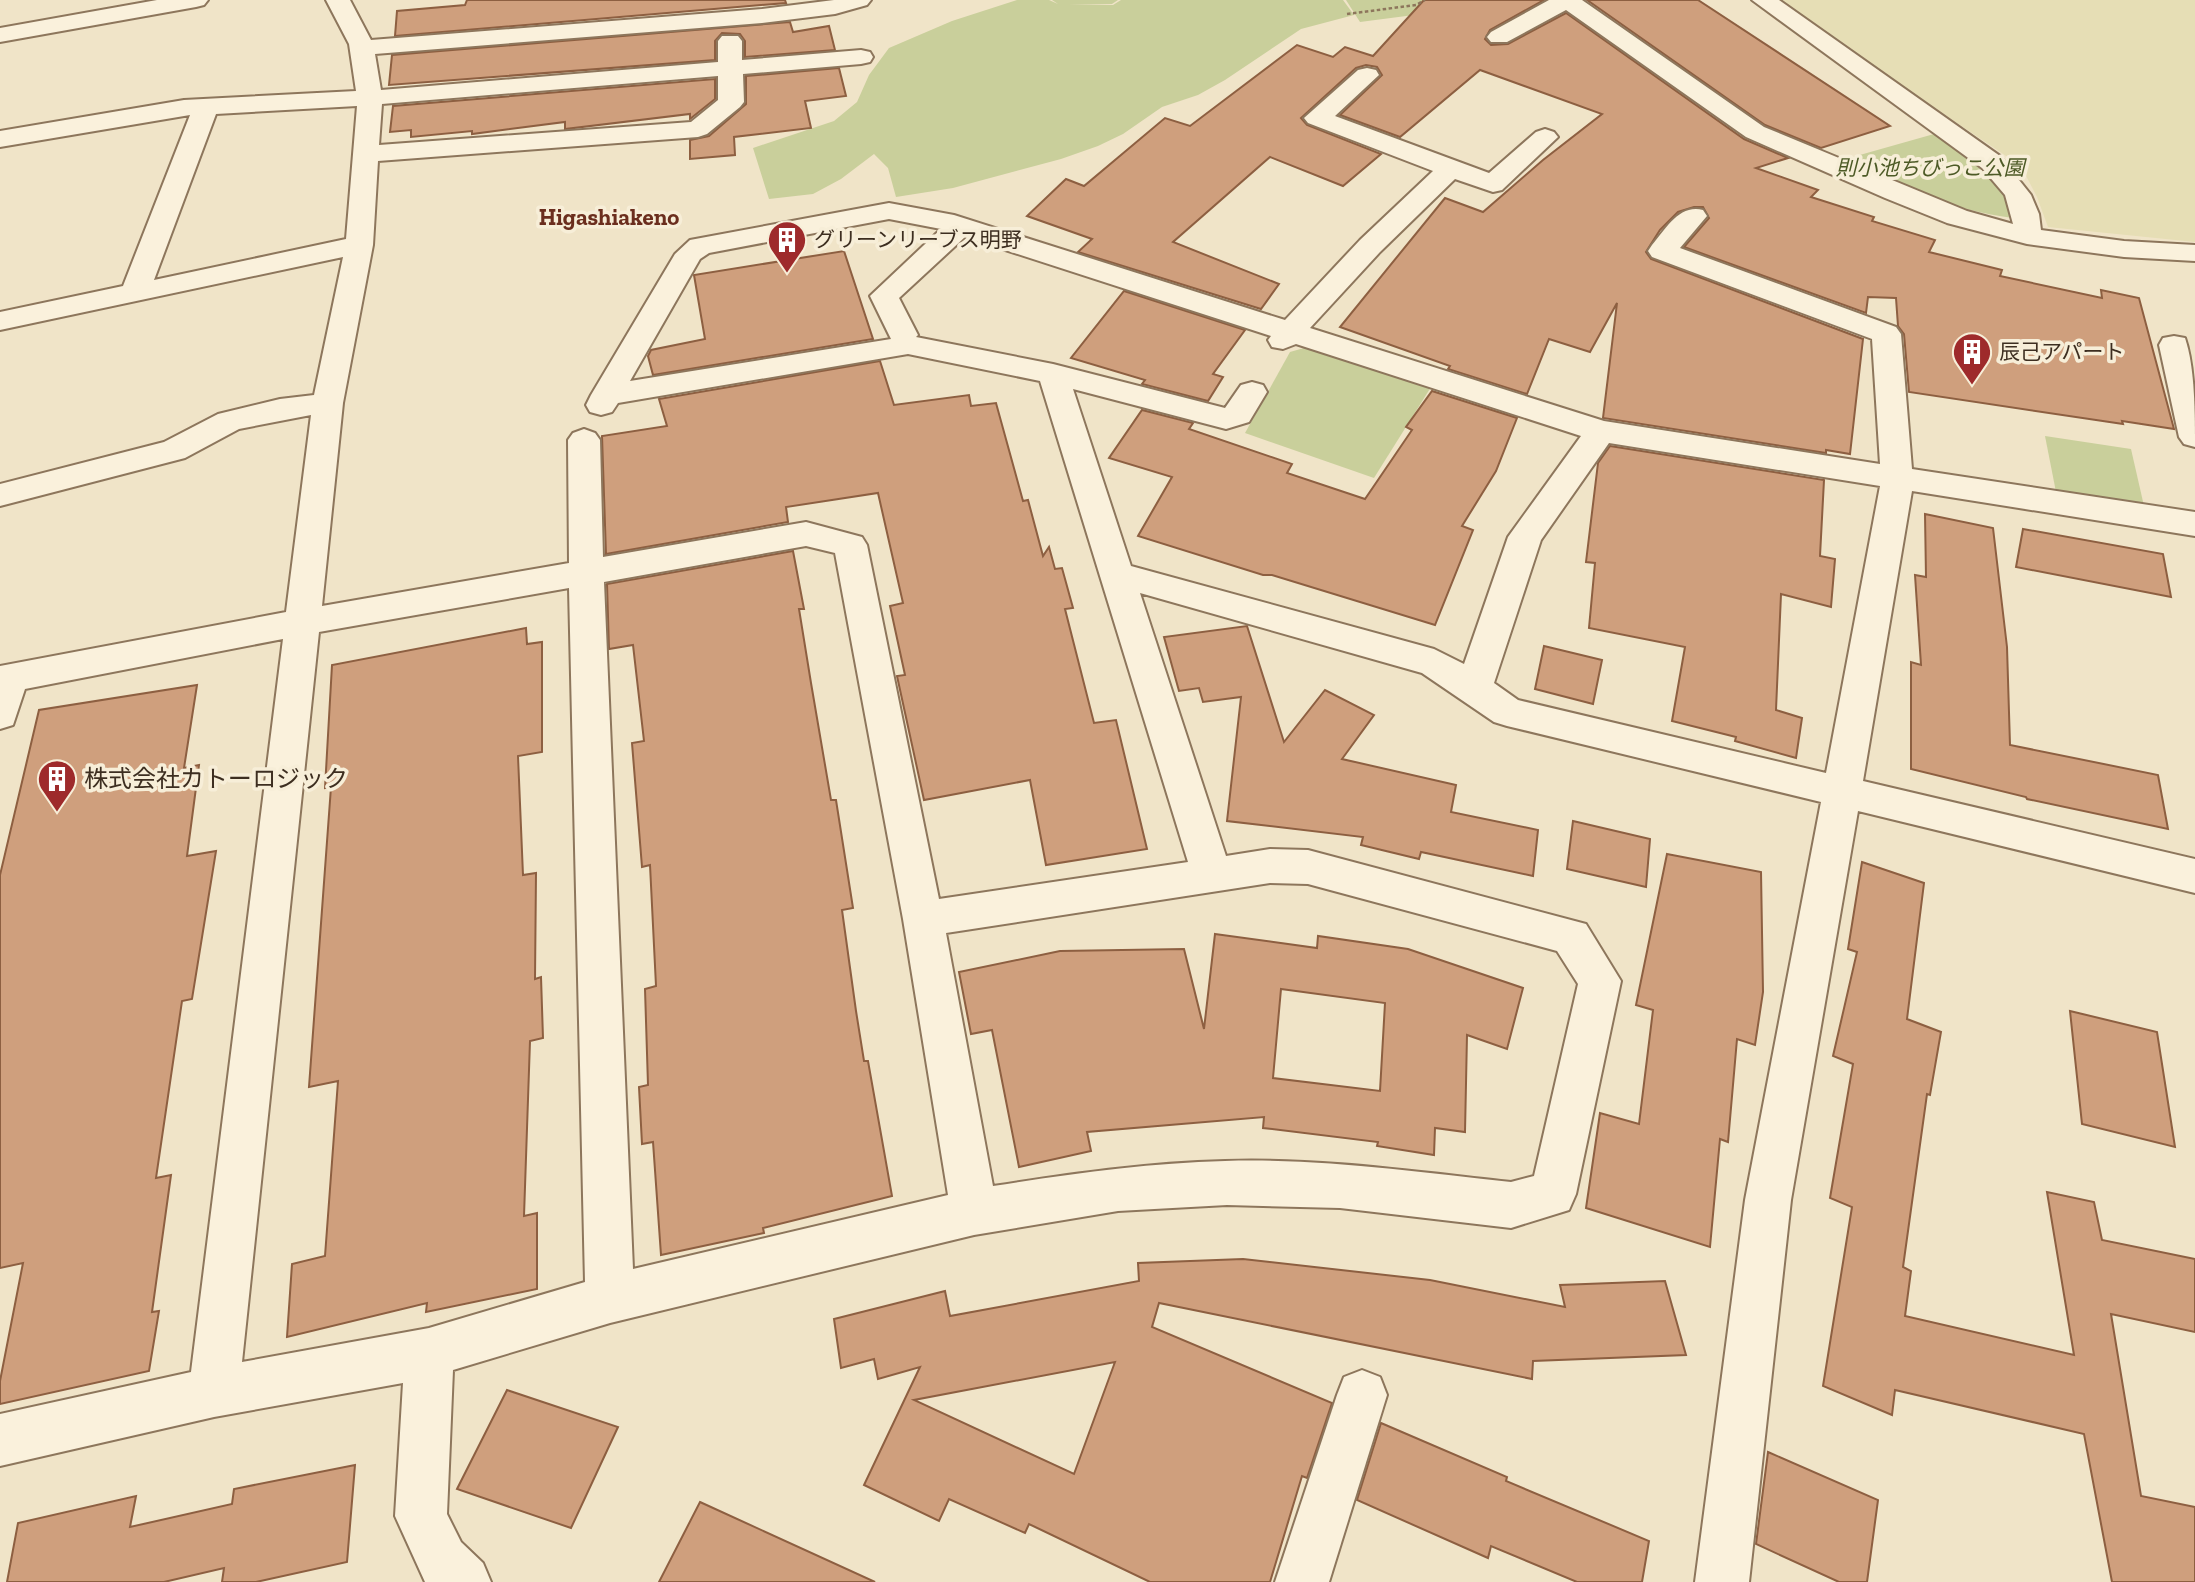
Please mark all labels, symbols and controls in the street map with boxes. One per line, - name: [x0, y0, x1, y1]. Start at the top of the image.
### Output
- park label: 則小池ちびっこ公園: [1836, 155, 2027, 180]
- district label: Higashiakeno: [539, 203, 679, 231]
- building icon: グリーンリーブス明野: [766, 219, 808, 274]
- place label: グリーンリーブス明野: [814, 227, 1022, 252]
- building icon: 辰己アパート: [1951, 331, 1993, 386]
- place label: 辰己アパート: [1999, 339, 2125, 364]
- building icon: 株式会社カトーロジック: [36, 758, 78, 813]
- place label: 株式会社カトーロジック: [84, 764, 348, 793]

